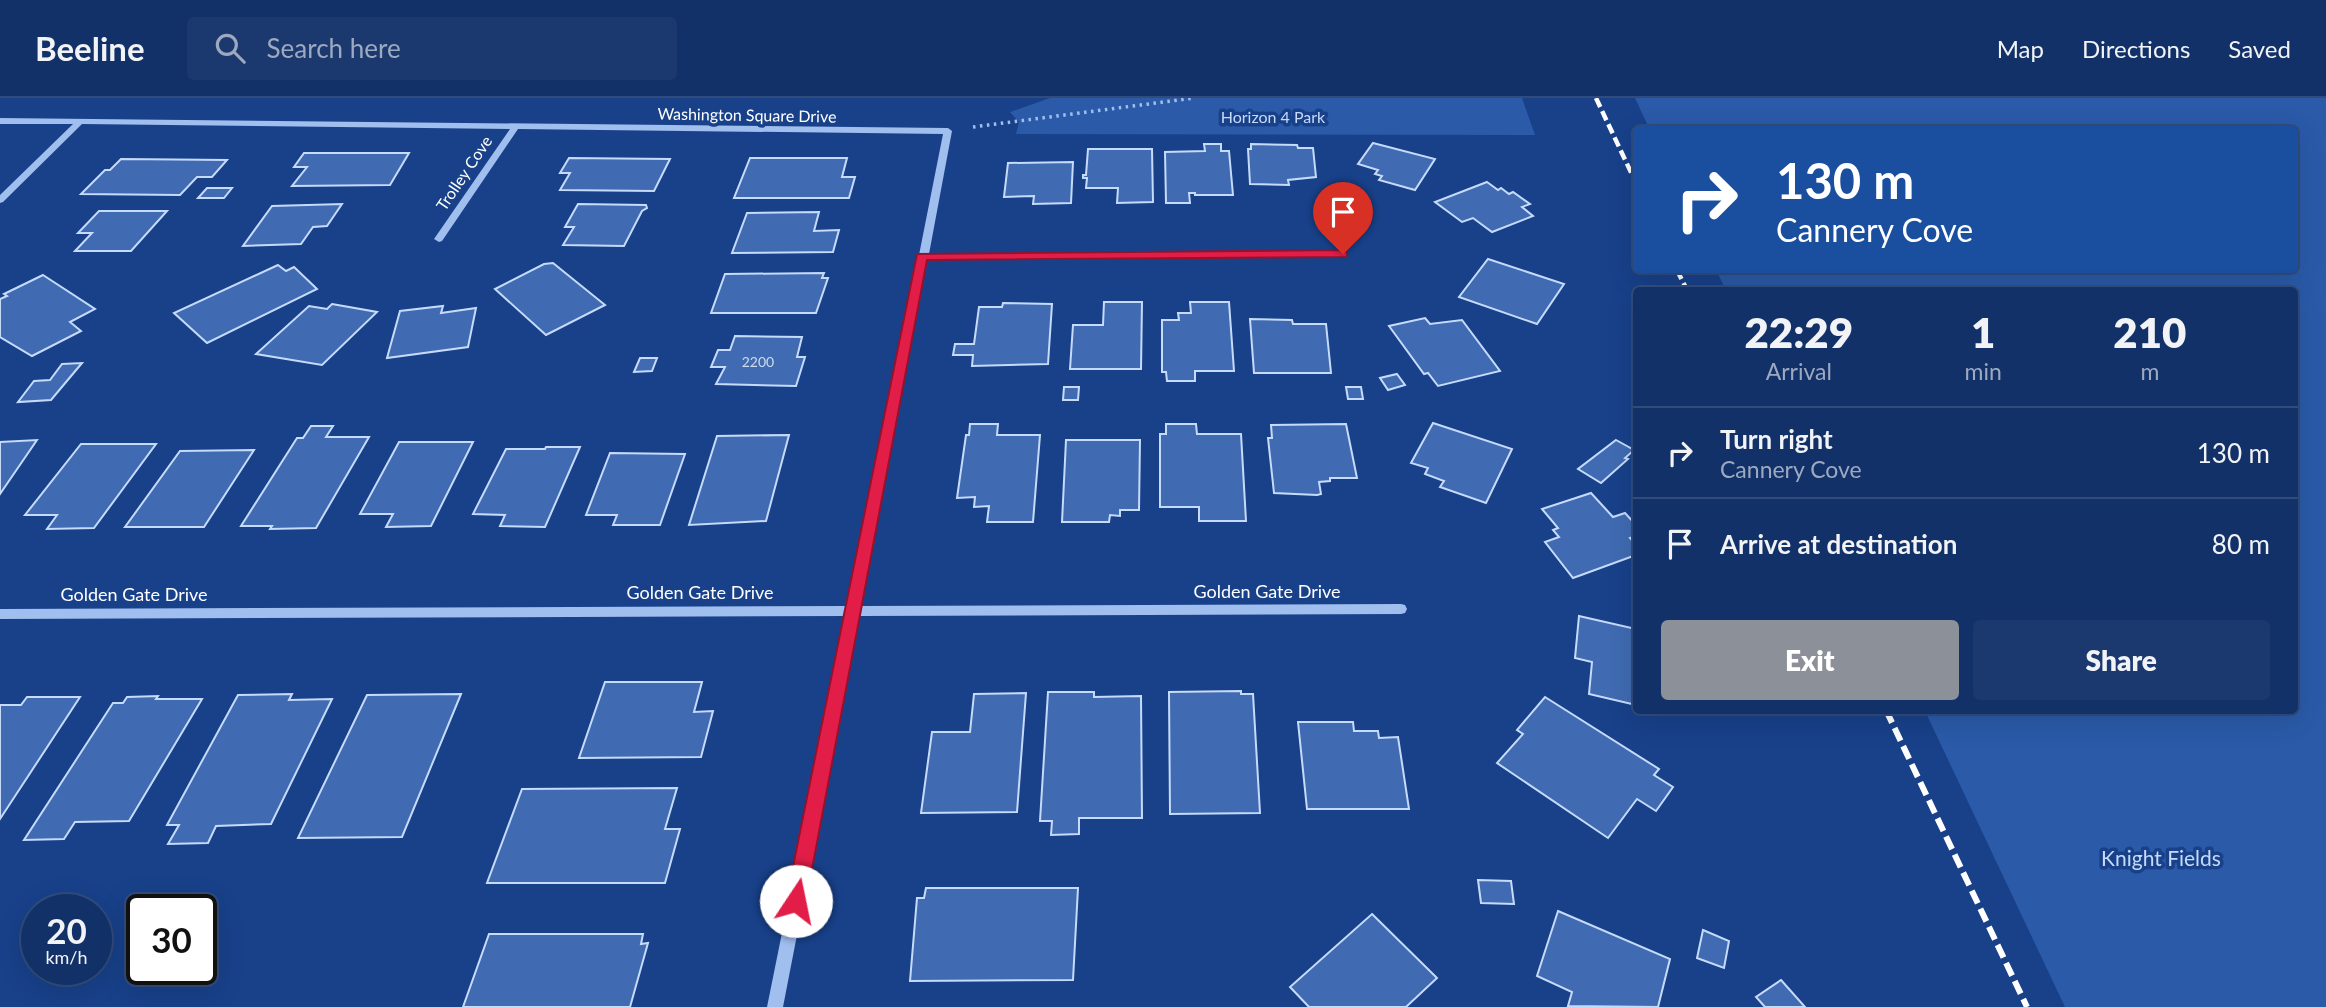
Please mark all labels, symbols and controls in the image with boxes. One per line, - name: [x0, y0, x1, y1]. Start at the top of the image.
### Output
- search box: [187, 17, 677, 80]
- text: Beeline: [35, 28, 145, 68]
- icon: search: [211, 29, 249, 67]
- text: Search here: [267, 32, 401, 64]
- text: Map: [1997, 34, 2044, 63]
- text: Directions: [2082, 34, 2190, 63]
- text: Saved: [2228, 34, 2291, 63]
- street label: Washington Square Drive: [657, 103, 837, 126]
- park label: Horizon 4 Park: [1221, 107, 1326, 126]
- street label: Trolley Cove: [432, 132, 495, 214]
- text: 130 m: [1776, 151, 1914, 209]
- icon: right: [1661, 154, 1752, 245]
- pin: [1313, 182, 1373, 254]
- icon: arrive: [1324, 193, 1362, 231]
- text: Cannery Cove: [1776, 210, 1973, 249]
- text: 22:29: [1745, 307, 1853, 357]
- text: 1: [1971, 307, 1995, 357]
- text: 210: [2113, 307, 2186, 357]
- house number: 2200: [742, 353, 774, 370]
- text: Arrival: [1766, 357, 1832, 385]
- text: min: [1965, 357, 2002, 385]
- text: m: [2140, 357, 2159, 385]
- text: Turn right: [1720, 423, 1833, 455]
- icon: right: [1661, 434, 1699, 472]
- text: 130 m: [2197, 437, 2270, 469]
- text: Cannery Cove: [1720, 455, 1862, 483]
- icon: arrive: [1661, 525, 1699, 563]
- text: Arrive at destination: [1720, 528, 1957, 560]
- text: 80 m: [2212, 528, 2270, 560]
- street label: Golden Gate Drive: [1193, 580, 1341, 602]
- street label: Golden Gate Drive: [626, 581, 774, 603]
- street label: Golden Gate Drive: [60, 583, 208, 605]
- button: Exit: [1661, 620, 1959, 700]
- button: Share: [1973, 620, 2270, 700]
- park label: Knight Fields: [2101, 845, 2221, 870]
- position arrow: [759, 864, 833, 938]
- speed limit sign: 30: [126, 894, 217, 985]
- text: 20: [46, 909, 87, 951]
- text: km/h: [45, 946, 88, 968]

